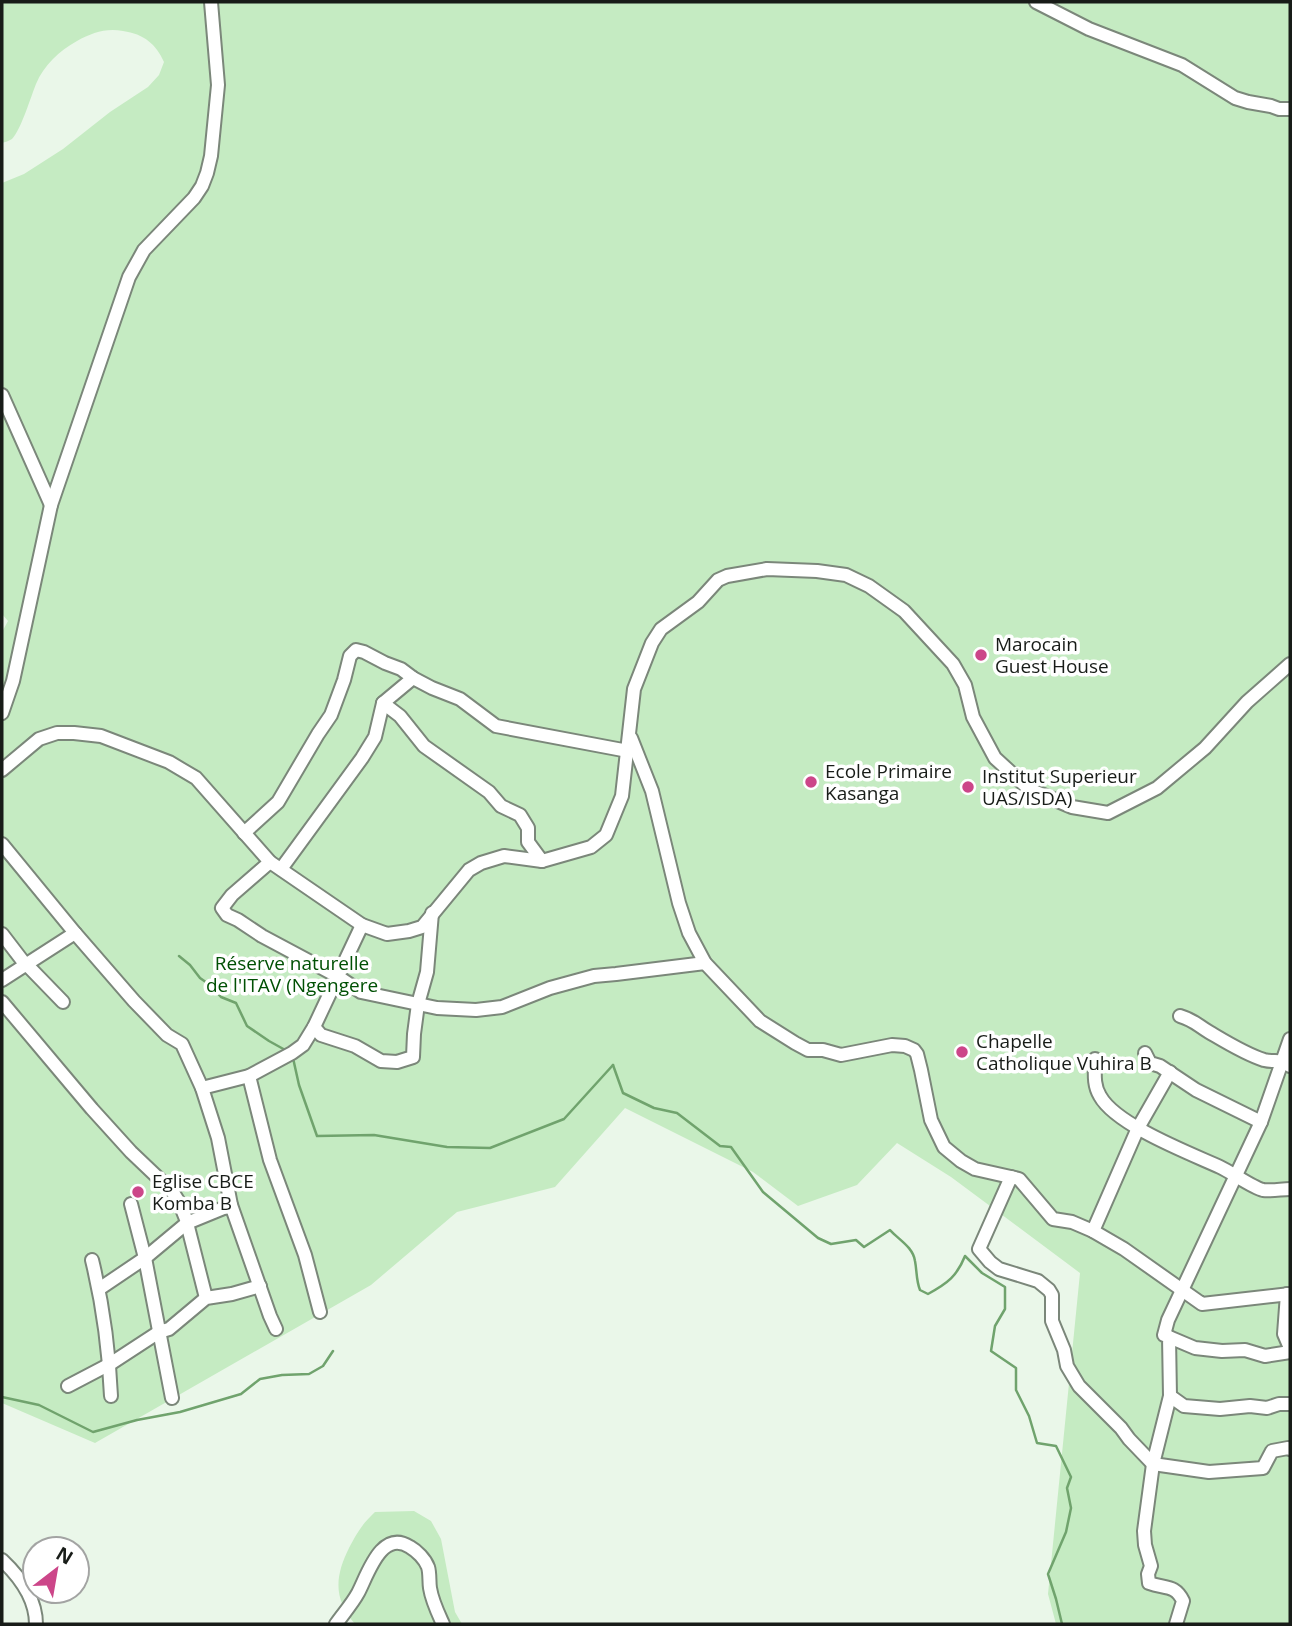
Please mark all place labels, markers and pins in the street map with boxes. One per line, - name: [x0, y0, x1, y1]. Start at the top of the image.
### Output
- place label: Marocain Guest House: [995, 631, 1109, 679]
- marker: Marocain Guest House: [973, 647, 989, 663]
- place label: Ecole Primaire Kasanga: [825, 758, 952, 806]
- place label: Institut Superieur UAS/ISDA): [982, 763, 1137, 811]
- marker: Ecole Primaire Kasanga: [803, 774, 819, 790]
- marker: Institut Superieur UAS/ISDA): [960, 779, 976, 795]
- place label: Chapelle Catholique Vuhira B: [976, 1028, 1152, 1076]
- marker: Chapelle Catholique Vuhira B: [954, 1044, 970, 1060]
- place label: Eglise CBCE Komba B: [152, 1168, 254, 1216]
- marker: Eglise CBCE Komba B: [130, 1184, 146, 1200]

